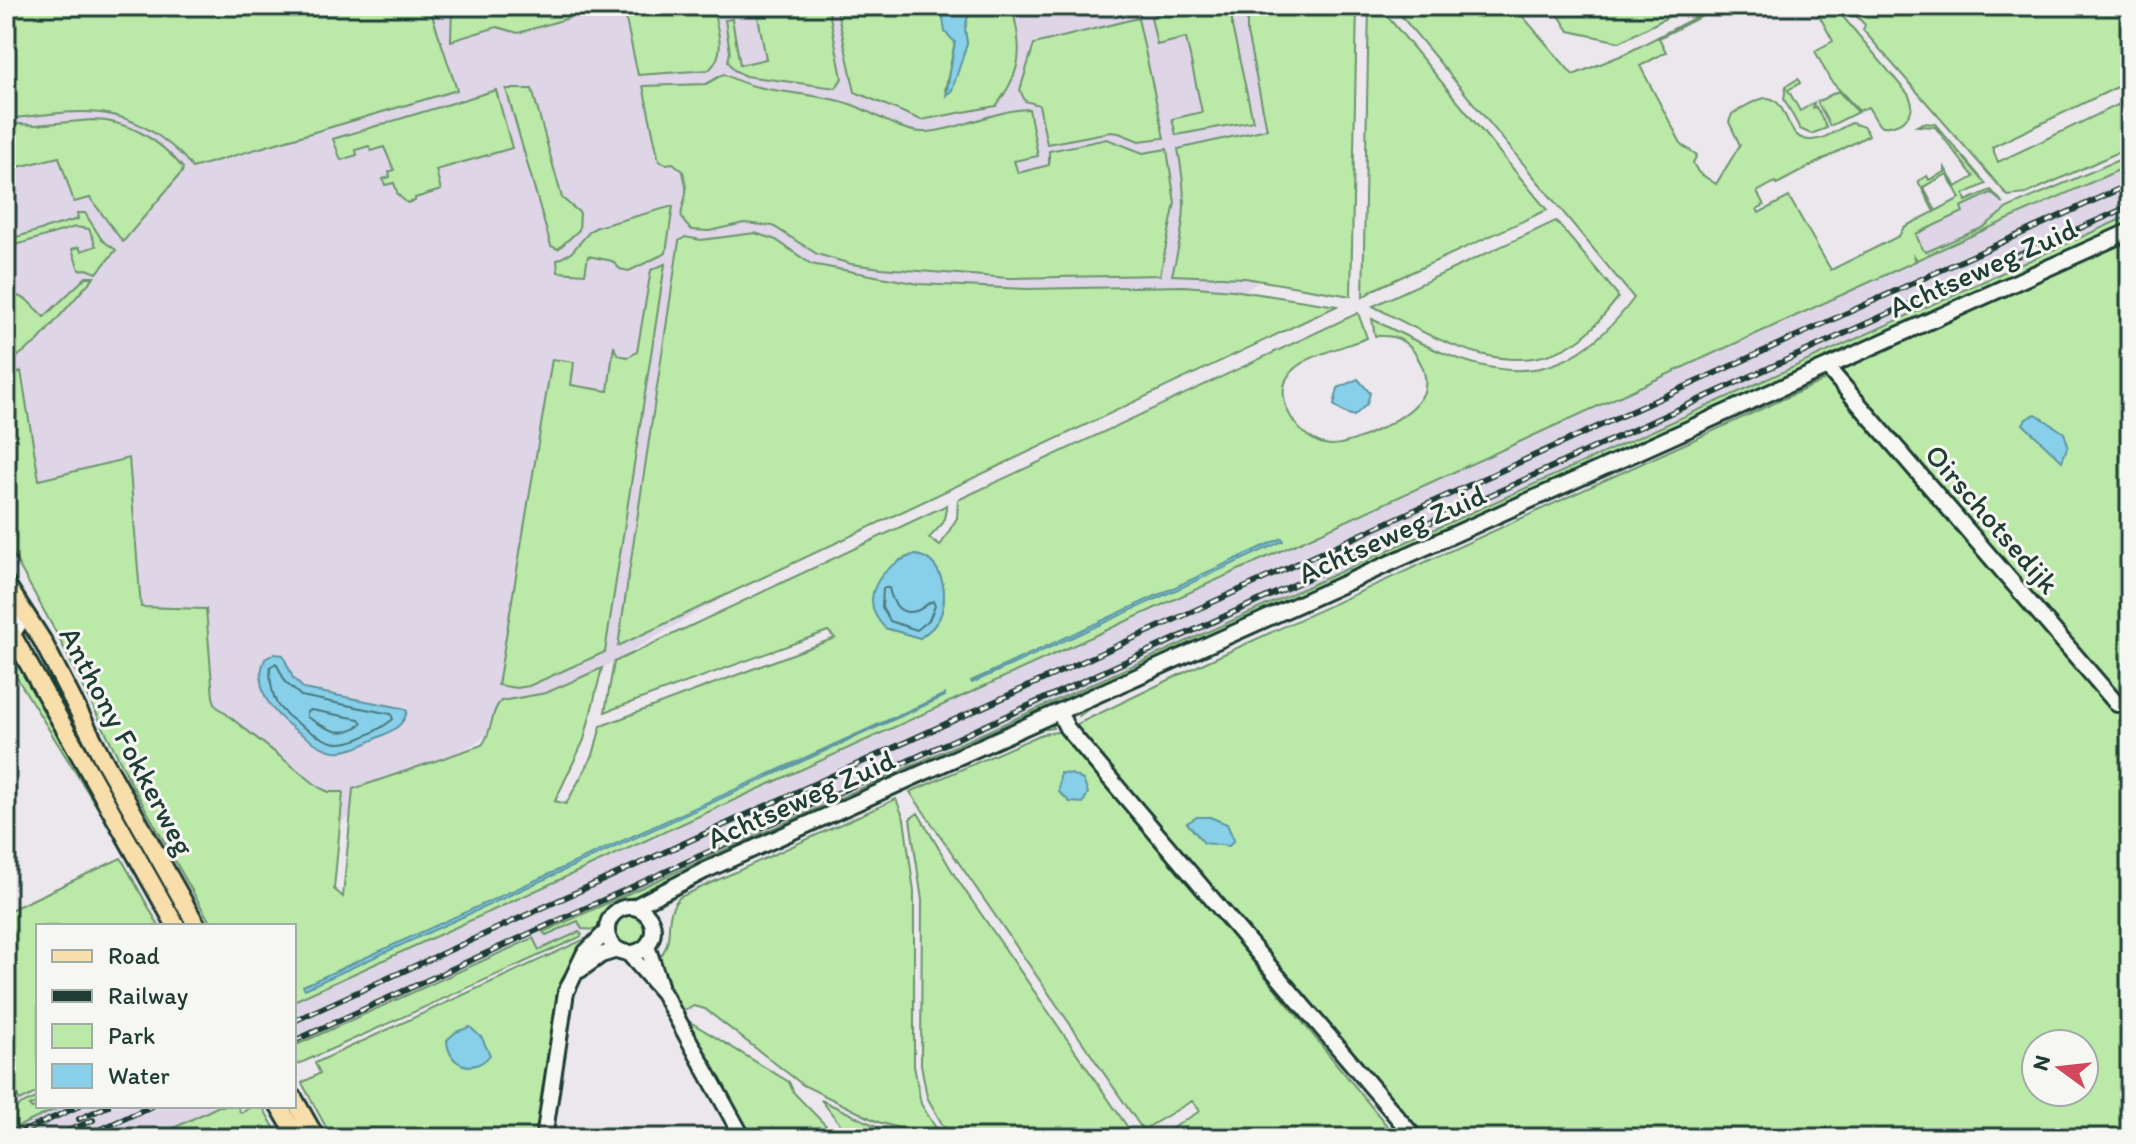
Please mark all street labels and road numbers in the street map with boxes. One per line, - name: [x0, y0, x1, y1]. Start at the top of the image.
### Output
- street label: Achtseweg Zuid: [1883, 209, 2083, 326]
- street label: Oirschotsedijk: [1917, 436, 2068, 602]
- street label: Achtseweg Zuid: [1292, 475, 1492, 592]
- street label: Anthony Fokkerweg: [51, 620, 204, 862]
- street label: Achtseweg Zuid: [701, 740, 901, 857]

